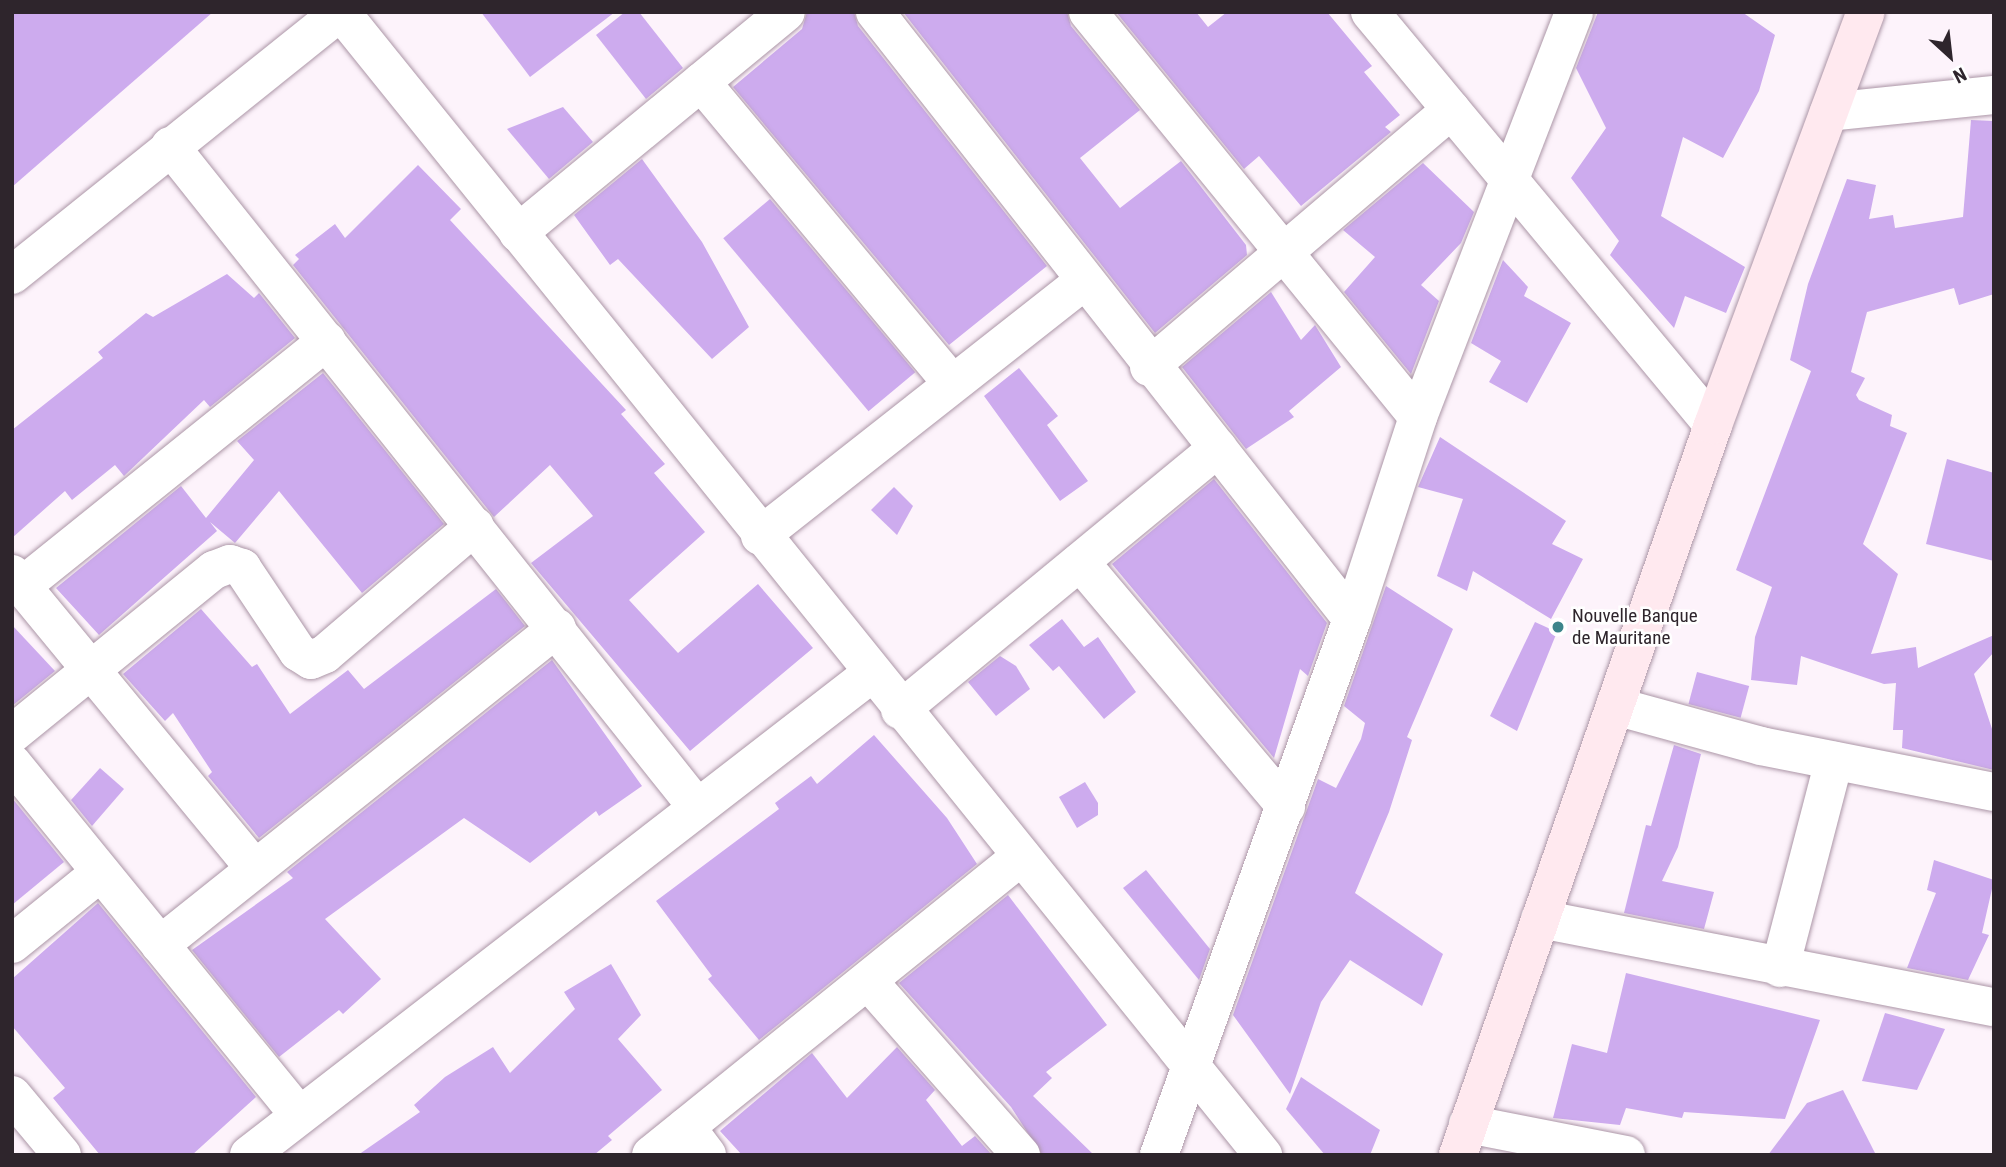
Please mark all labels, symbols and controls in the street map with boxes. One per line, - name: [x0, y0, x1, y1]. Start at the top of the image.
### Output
- north arrow: [1915, 21, 1985, 91]
- text: N: [1949, 62, 1970, 88]
- place label: Nouvelle Banque de Mauritane: [1572, 605, 1698, 649]
- marker: Nouvelle Banque de Mauritane: [1550, 619, 1566, 635]

